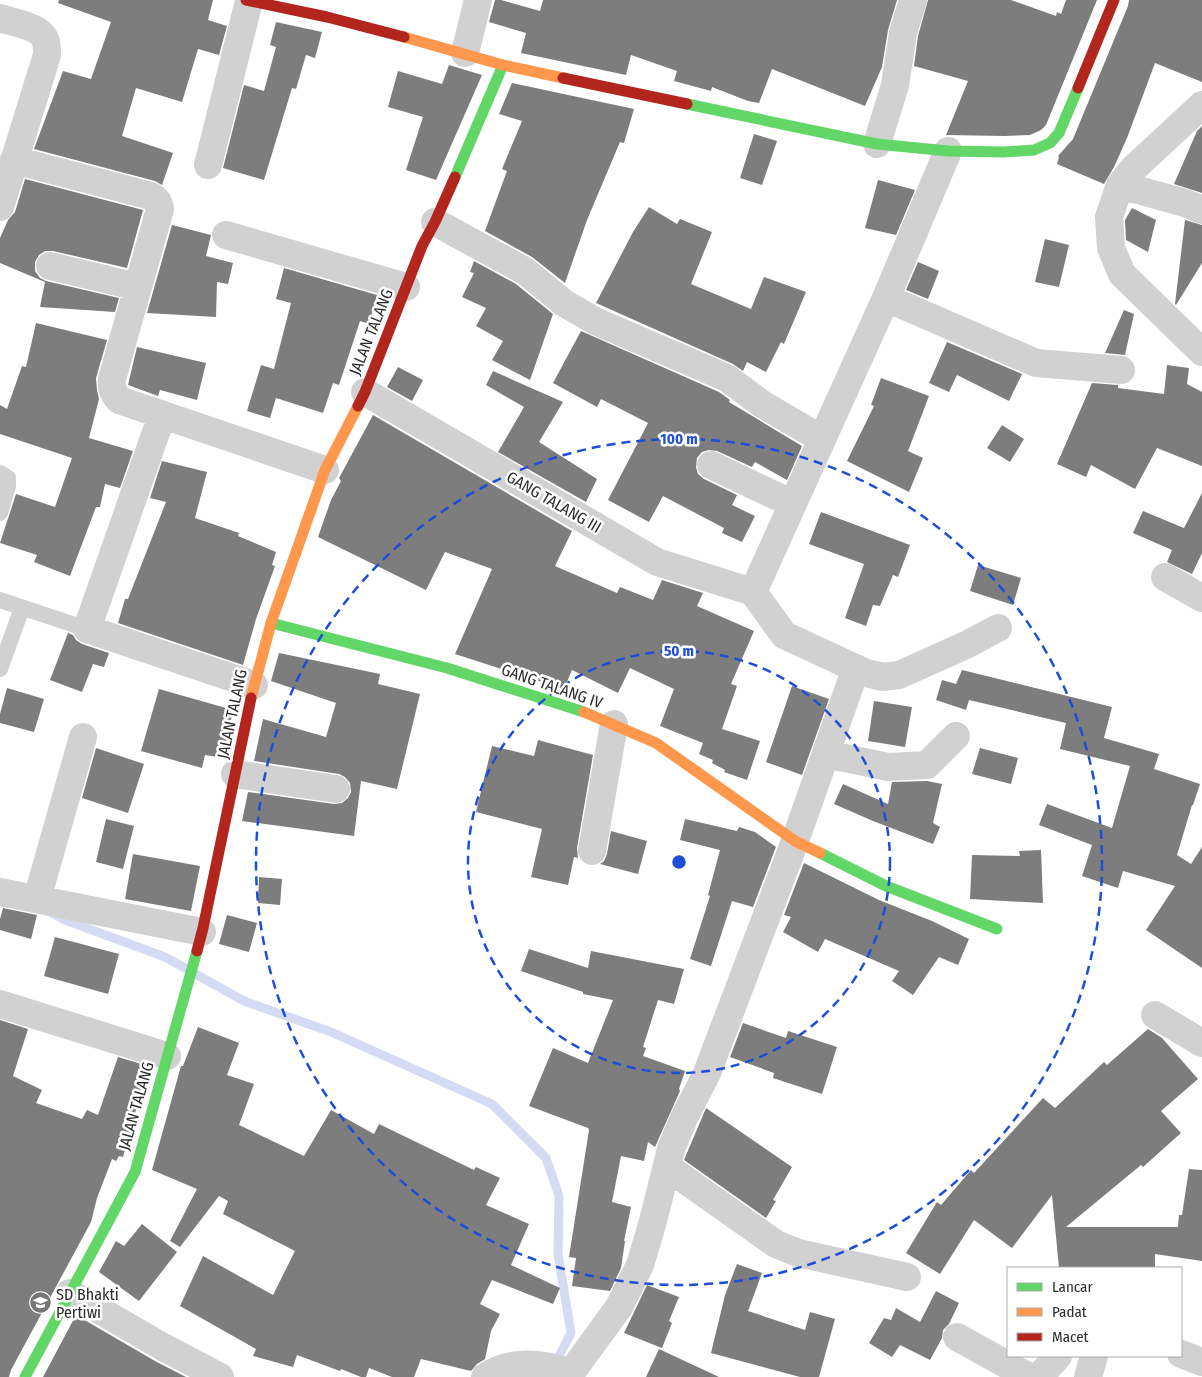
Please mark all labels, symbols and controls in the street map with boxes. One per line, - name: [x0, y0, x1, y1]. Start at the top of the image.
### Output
- street label: JALAN TALANG: [345, 286, 397, 378]
- text: 100 m: [660, 430, 698, 448]
- street label: GANG TALANG III: [503, 467, 605, 537]
- text: 50 m: [664, 642, 694, 660]
- street label: GANG TALANG IV: [499, 660, 606, 712]
- street label: JALAN TALANG: [213, 667, 251, 761]
- centre of rings: [670, 853, 688, 871]
- street label: JALAN TALANG: [114, 1060, 158, 1152]
- legend: [1007, 1267, 1182, 1357]
- text: Lancar: [1052, 1278, 1093, 1296]
- place label: SD Bhakti Pertiwi: [56, 1285, 119, 1322]
- school or university icon: SD Bhakti Pertiwi: [28, 1291, 52, 1315]
- text: Padat: [1052, 1303, 1087, 1321]
- text: Macet: [1052, 1328, 1089, 1346]

